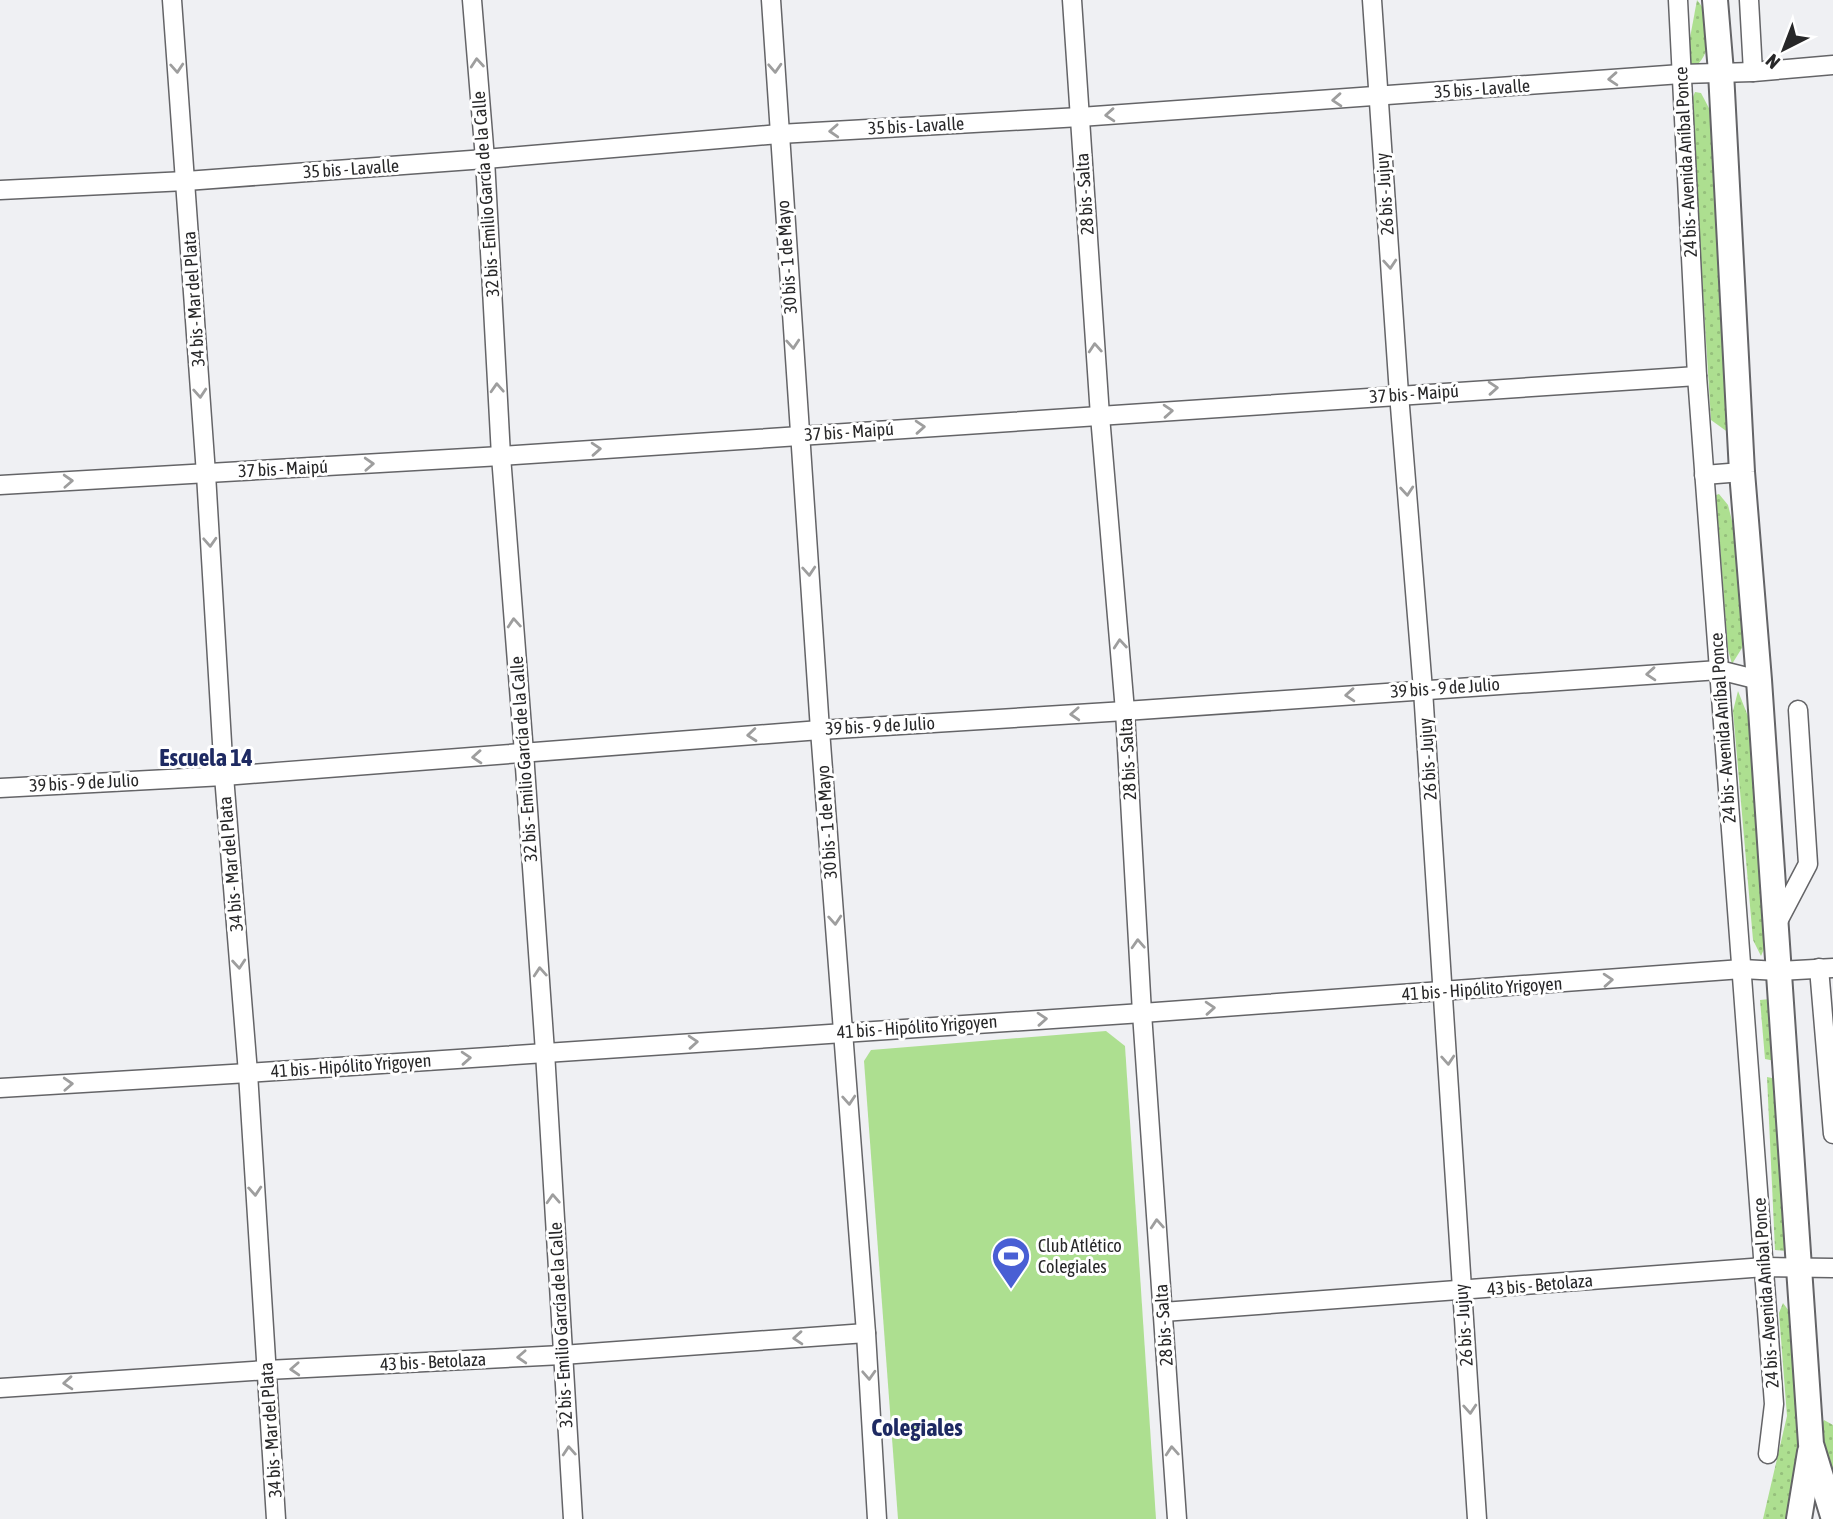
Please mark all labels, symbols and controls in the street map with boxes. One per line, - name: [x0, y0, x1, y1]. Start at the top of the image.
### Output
- north arrow: [1749, 14, 1819, 84]
- text: N: [1761, 50, 1784, 74]
- one-way arrow: [470, 57, 485, 68]
- one-way arrow: [169, 63, 184, 74]
- one-way arrow: [768, 63, 783, 74]
- street label: 24 bis - Avenida Aníbal Ponce: [1670, 66, 1701, 258]
- one-way arrow: [1607, 71, 1618, 86]
- street label: 35 bis - Lavalle: [1433, 75, 1531, 102]
- street label: 32 bis - Emilio García de la Calle: [468, 91, 503, 298]
- one-way arrow: [1331, 92, 1342, 107]
- one-way arrow: [1104, 107, 1115, 122]
- street label: 35 bis - Lavalle: [867, 112, 965, 139]
- one-way arrow: [828, 123, 839, 138]
- street label: 28 bis - Salta: [1071, 152, 1098, 236]
- street label: 26 bis - Jujuy: [1371, 152, 1398, 236]
- street label: 35 bis - Lavalle: [302, 155, 400, 182]
- street label: 30 bis - 1 de Mayo: [772, 199, 801, 315]
- street label: 34 bis - Mar del Plata: [178, 231, 209, 367]
- one-way arrow: [1382, 258, 1397, 269]
- one-way arrow: [785, 339, 800, 350]
- one-way arrow: [1088, 342, 1103, 353]
- street label: 37 bis - Maipú: [1369, 380, 1459, 407]
- one-way arrow: [1488, 381, 1499, 396]
- one-way arrow: [490, 382, 505, 393]
- one-way arrow: [193, 388, 208, 399]
- one-way arrow: [1163, 404, 1174, 419]
- street label: 37 bis - Maipú: [804, 418, 894, 445]
- one-way arrow: [915, 420, 926, 435]
- one-way arrow: [590, 442, 601, 457]
- street label: 37 bis - Maipú: [238, 456, 328, 481]
- one-way arrow: [363, 456, 374, 471]
- one-way arrow: [63, 474, 74, 489]
- one-way arrow: [1399, 485, 1414, 496]
- one-way arrow: [202, 536, 217, 547]
- one-way arrow: [801, 566, 816, 577]
- one-way arrow: [507, 617, 522, 628]
- street label: 24 bis - Avenida Aníbal Ponce: [1705, 632, 1740, 824]
- one-way arrow: [1112, 638, 1127, 650]
- street label: 32 bis - Emilio García de la Calle: [506, 656, 541, 863]
- one-way arrow: [1645, 667, 1656, 682]
- street label: 39 bis - 9 de Julio: [1389, 673, 1500, 702]
- one-way arrow: [1345, 687, 1356, 702]
- one-way arrow: [1069, 707, 1080, 722]
- street label: 39 bis - 9 de Julio: [825, 712, 935, 739]
- street label: 28 bis - Salta: [1115, 717, 1140, 801]
- street label: 26 bis - Jujuy: [1414, 717, 1441, 801]
- one-way arrow: [746, 727, 757, 742]
- district label: Escuela 14: [159, 744, 253, 771]
- one-way arrow: [471, 749, 482, 764]
- street label: 30 bis - 1 de Mayo: [812, 764, 841, 880]
- street label: 39 bis - 9 de Julio: [29, 769, 139, 796]
- street label: 34 bis - Mar del Plata: [214, 796, 247, 932]
- one-way arrow: [827, 915, 842, 926]
- one-way arrow: [1131, 939, 1146, 950]
- one-way arrow: [231, 959, 246, 970]
- one-way arrow: [532, 967, 547, 978]
- street label: 41 bis - Hipólito Yrigoyen: [1401, 972, 1563, 1005]
- one-way arrow: [1603, 972, 1614, 987]
- one-way arrow: [1205, 1001, 1216, 1016]
- street label: 41 bis - Hipólito Yrigoyen: [836, 1010, 998, 1043]
- one-way arrow: [1037, 1012, 1048, 1027]
- one-way arrow: [688, 1035, 699, 1050]
- street label: 41 bis - Hipólito Yrigoyen: [270, 1049, 432, 1082]
- one-way arrow: [461, 1050, 472, 1065]
- one-way arrow: [1440, 1055, 1455, 1066]
- one-way arrow: [63, 1076, 74, 1091]
- one-way arrow: [841, 1094, 856, 1105]
- one-way arrow: [248, 1186, 263, 1197]
- one-way arrow: [546, 1194, 561, 1205]
- street label: 24 bis - Avenida Aníbal Ponce: [1748, 1197, 1783, 1389]
- one-way arrow: [1150, 1218, 1165, 1229]
- street label: 32 bis - Emilio García de la Calle: [545, 1222, 576, 1428]
- sports icon: Club Atlético Colegiales: [990, 1235, 1032, 1290]
- place label: Club Atlético Colegiales: [1038, 1235, 1122, 1277]
- street label: 43 bis - Betolaza: [1486, 1269, 1594, 1300]
- street label: 28 bis - Salta: [1150, 1283, 1177, 1367]
- street label: 26 bis - Jujuy: [1450, 1283, 1477, 1367]
- one-way arrow: [792, 1330, 803, 1345]
- street label: 43 bis - Betolaza: [379, 1348, 486, 1375]
- one-way arrow: [517, 1349, 528, 1364]
- one-way arrow: [289, 1361, 300, 1376]
- street label: 34 bis - Mar del Plata: [255, 1362, 286, 1498]
- one-way arrow: [861, 1370, 876, 1381]
- one-way arrow: [62, 1376, 73, 1391]
- one-way arrow: [1462, 1404, 1477, 1415]
- district label: Colegiales: [871, 1414, 963, 1441]
- one-way arrow: [561, 1445, 576, 1456]
- one-way arrow: [1165, 1445, 1180, 1456]

